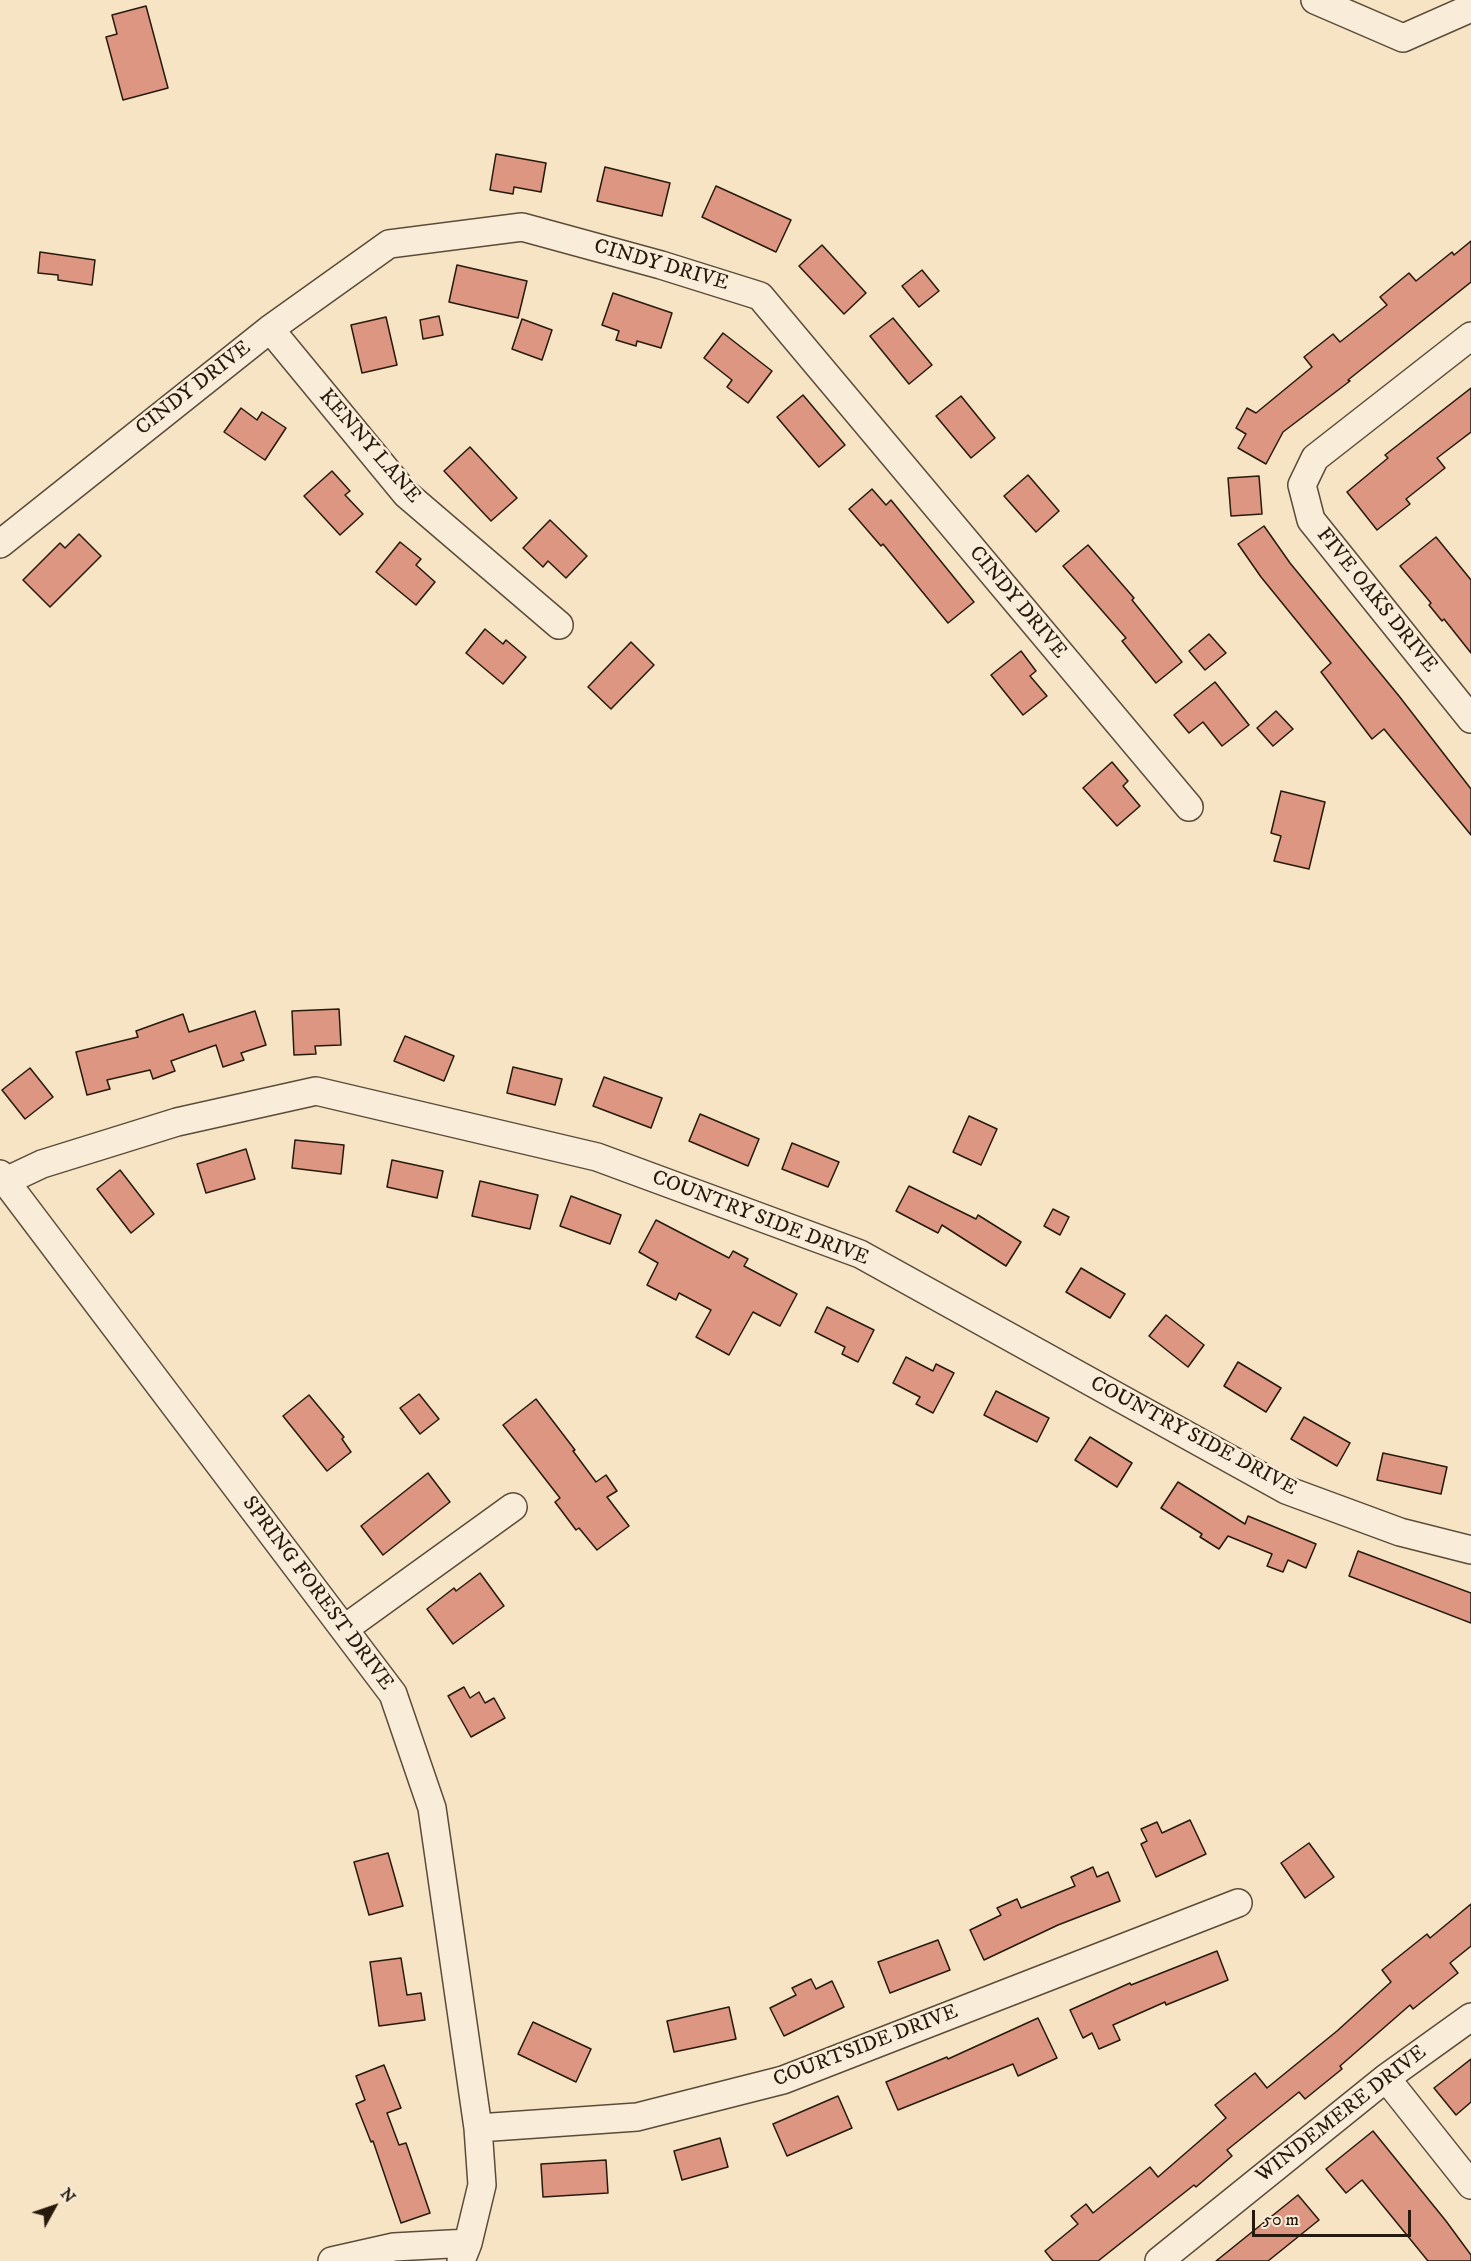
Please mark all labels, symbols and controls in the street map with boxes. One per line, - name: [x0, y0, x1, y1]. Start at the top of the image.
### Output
- street label: CINDY DRIVE: [591, 235, 731, 297]
- street label: CINDY DRIVE: [131, 336, 257, 442]
- street label: KENNY LANE: [313, 385, 425, 509]
- street label: FIVE OAKS DRIVE: [1310, 524, 1442, 678]
- street label: CINDY DRIVE: [963, 542, 1071, 664]
- street label: COUNTRY SIDE DRIVE: [648, 1166, 872, 1272]
- street label: COUNTRY SIDE DRIVE: [1085, 1372, 1301, 1502]
- street label: SPRING FOREST DRIVE: [236, 1492, 398, 1696]
- street label: COURTSIDE DRIVE: [770, 2000, 962, 2094]
- street label: WINDEMERE DRIVE: [1252, 2041, 1432, 2189]
- north arrow: [24, 2177, 84, 2237]
- text: N: [56, 2184, 80, 2207]
- scale bar: [1255, 2198, 1414, 2236]
- text: 50 m: [1263, 2209, 1299, 2231]

